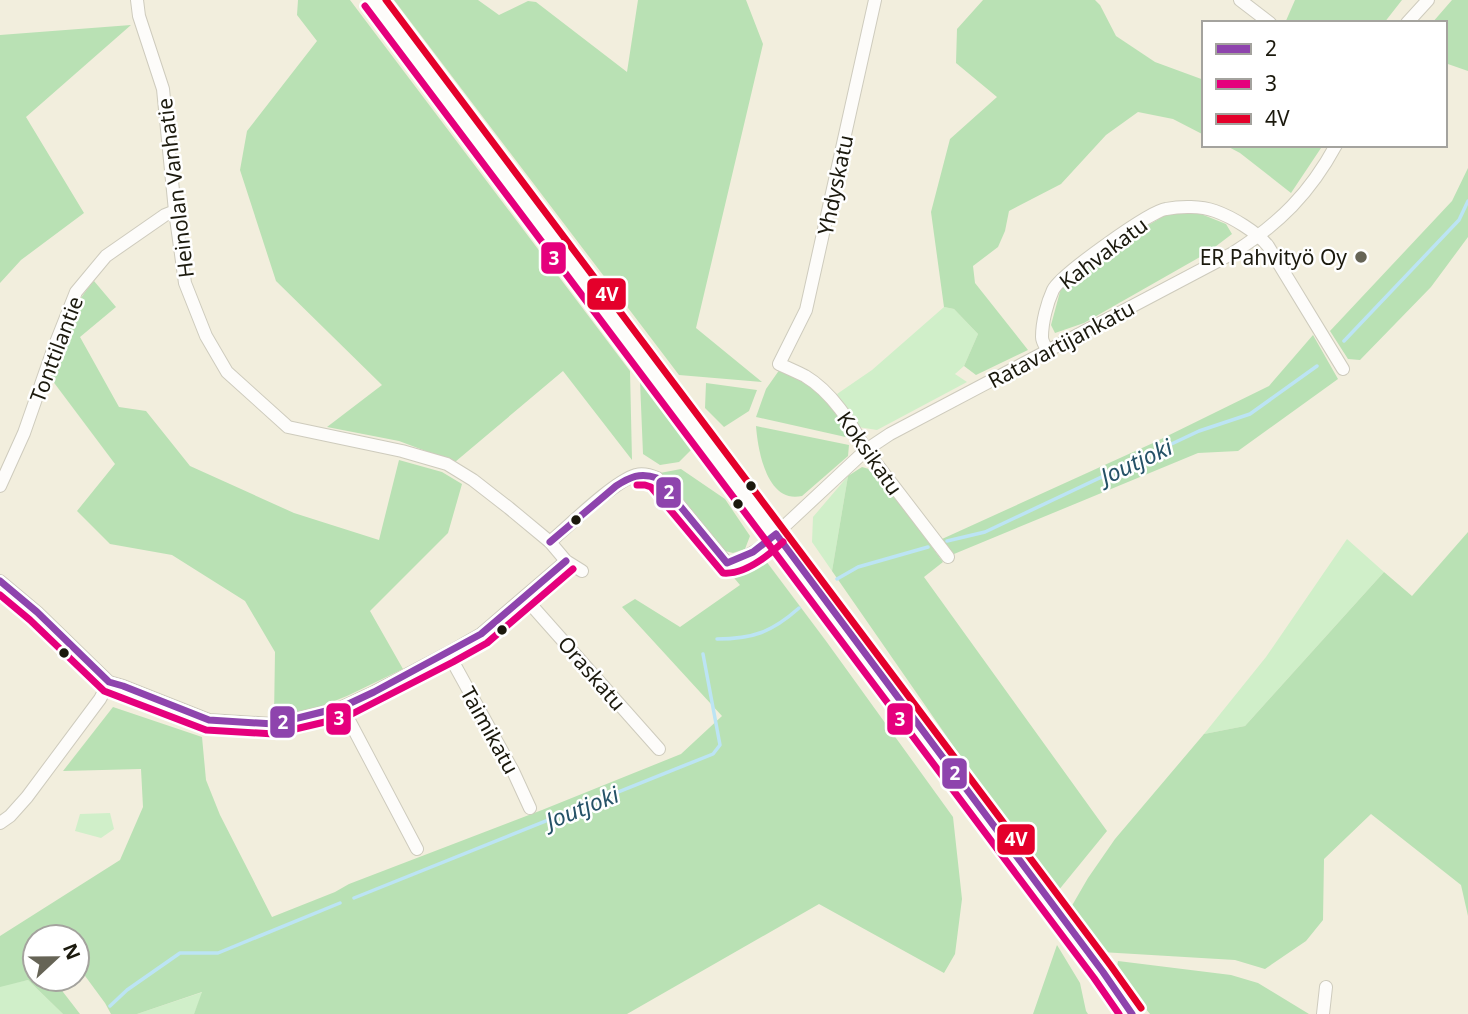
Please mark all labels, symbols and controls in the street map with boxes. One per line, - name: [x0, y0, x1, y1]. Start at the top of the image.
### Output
- legend: [1202, 21, 1447, 147]
- text: 2: [1265, 34, 1277, 62]
- text: 3: [1265, 69, 1277, 97]
- street label: Heinolan Vanhatie: [150, 97, 200, 279]
- text: 4V: [1265, 104, 1290, 132]
- street label: Yhdyskatu: [811, 132, 859, 238]
- street label: Kahvakatu: [1053, 211, 1153, 295]
- line badge: 3: [540, 241, 567, 275]
- place label: ER Pahvityö Oy: [1200, 243, 1347, 271]
- text: 3: [549, 245, 560, 271]
- marker: ER Pahvityö Oy: [1353, 249, 1369, 265]
- line badge: 4V: [586, 277, 627, 311]
- text: 4V: [595, 281, 619, 307]
- street label: Tonttilantie: [23, 292, 89, 406]
- street label: Ratavartijankatu: [983, 294, 1139, 394]
- street label: Koksikatu: [831, 406, 909, 500]
- water label: Joutjoki: [1091, 430, 1178, 493]
- line badge: 2: [655, 476, 682, 509]
- text: 2: [664, 479, 675, 505]
- unlabelled marker: [744, 479, 758, 493]
- unlabelled marker: [731, 497, 745, 511]
- unlabelled marker: [569, 513, 583, 527]
- unlabelled marker: [495, 623, 509, 637]
- street label: Oraskatu: [552, 630, 632, 716]
- unlabelled marker: [57, 646, 71, 660]
- street label: Taimikatu: [455, 681, 525, 779]
- line badge: 3: [325, 702, 352, 736]
- line badge: 3: [886, 702, 914, 736]
- line badge: 2: [269, 705, 296, 739]
- text: 3: [334, 705, 345, 731]
- text: 3: [895, 706, 906, 732]
- text: 2: [278, 709, 289, 735]
- line badge: 2: [941, 757, 968, 790]
- text: 2: [950, 760, 961, 786]
- water label: Joutjoki: [537, 777, 624, 838]
- line badge: 4V: [996, 823, 1036, 856]
- text: 4V: [1004, 826, 1028, 852]
- north arrow: [21, 923, 91, 993]
- text: N: [57, 940, 87, 964]

